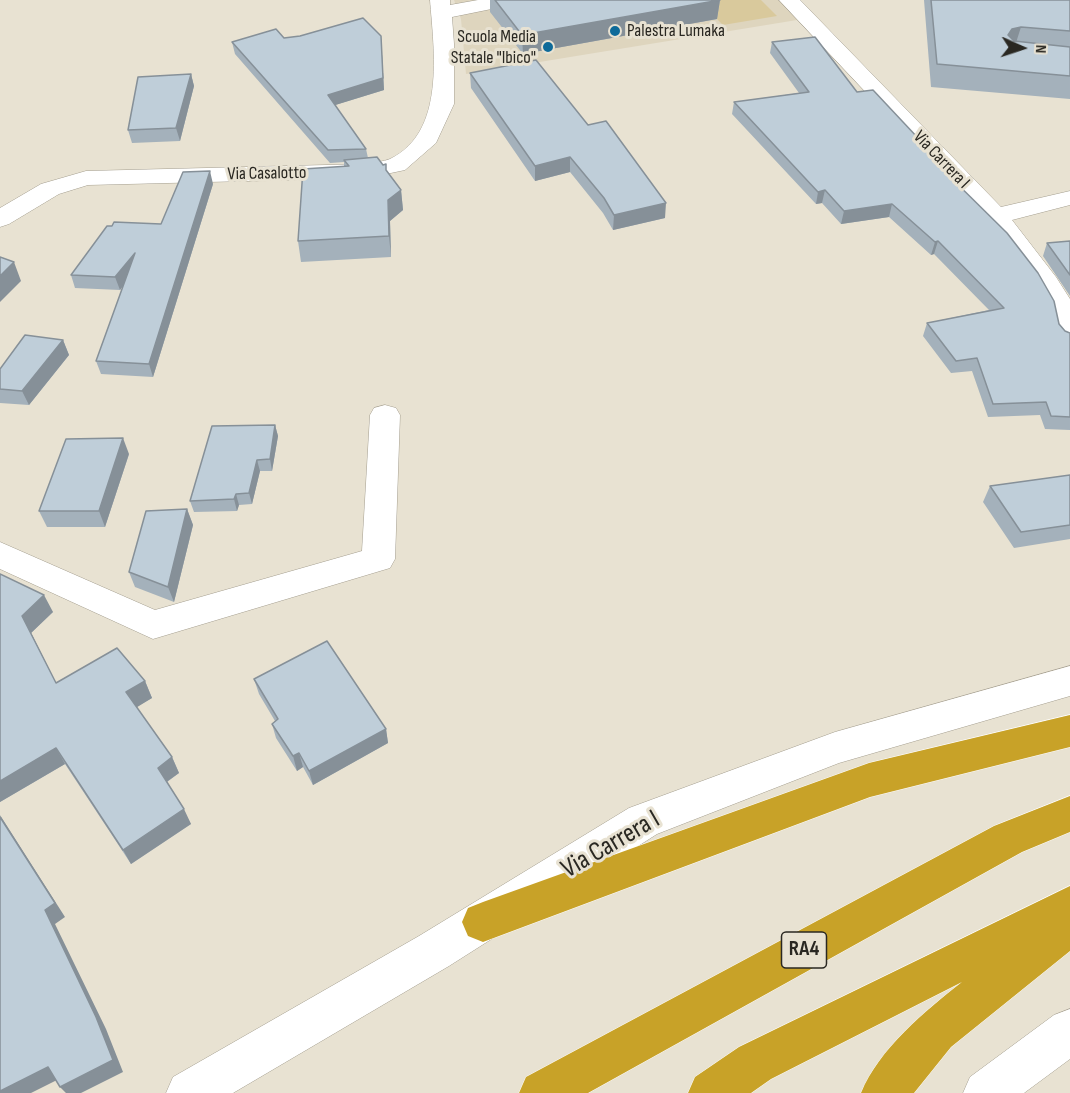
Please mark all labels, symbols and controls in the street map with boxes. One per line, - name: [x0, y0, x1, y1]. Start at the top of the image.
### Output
- north arrow: [992, 18, 1052, 78]
- place label: Palestra Lumaka: [627, 20, 725, 42]
- marker: Palestra Lumaka: [608, 24, 622, 38]
- place label: Scuola Media Statale "Ibico": [451, 26, 536, 68]
- marker: Scuola Media Statale "Ibico": [541, 40, 555, 54]
- text: N: [1031, 44, 1050, 54]
- street label: Via Carrera I: [908, 127, 974, 193]
- street label: Via Casalotto: [227, 163, 307, 185]
- street label: Via Carrera I: [556, 804, 666, 886]
- road number: RA4: [782, 932, 826, 968]

